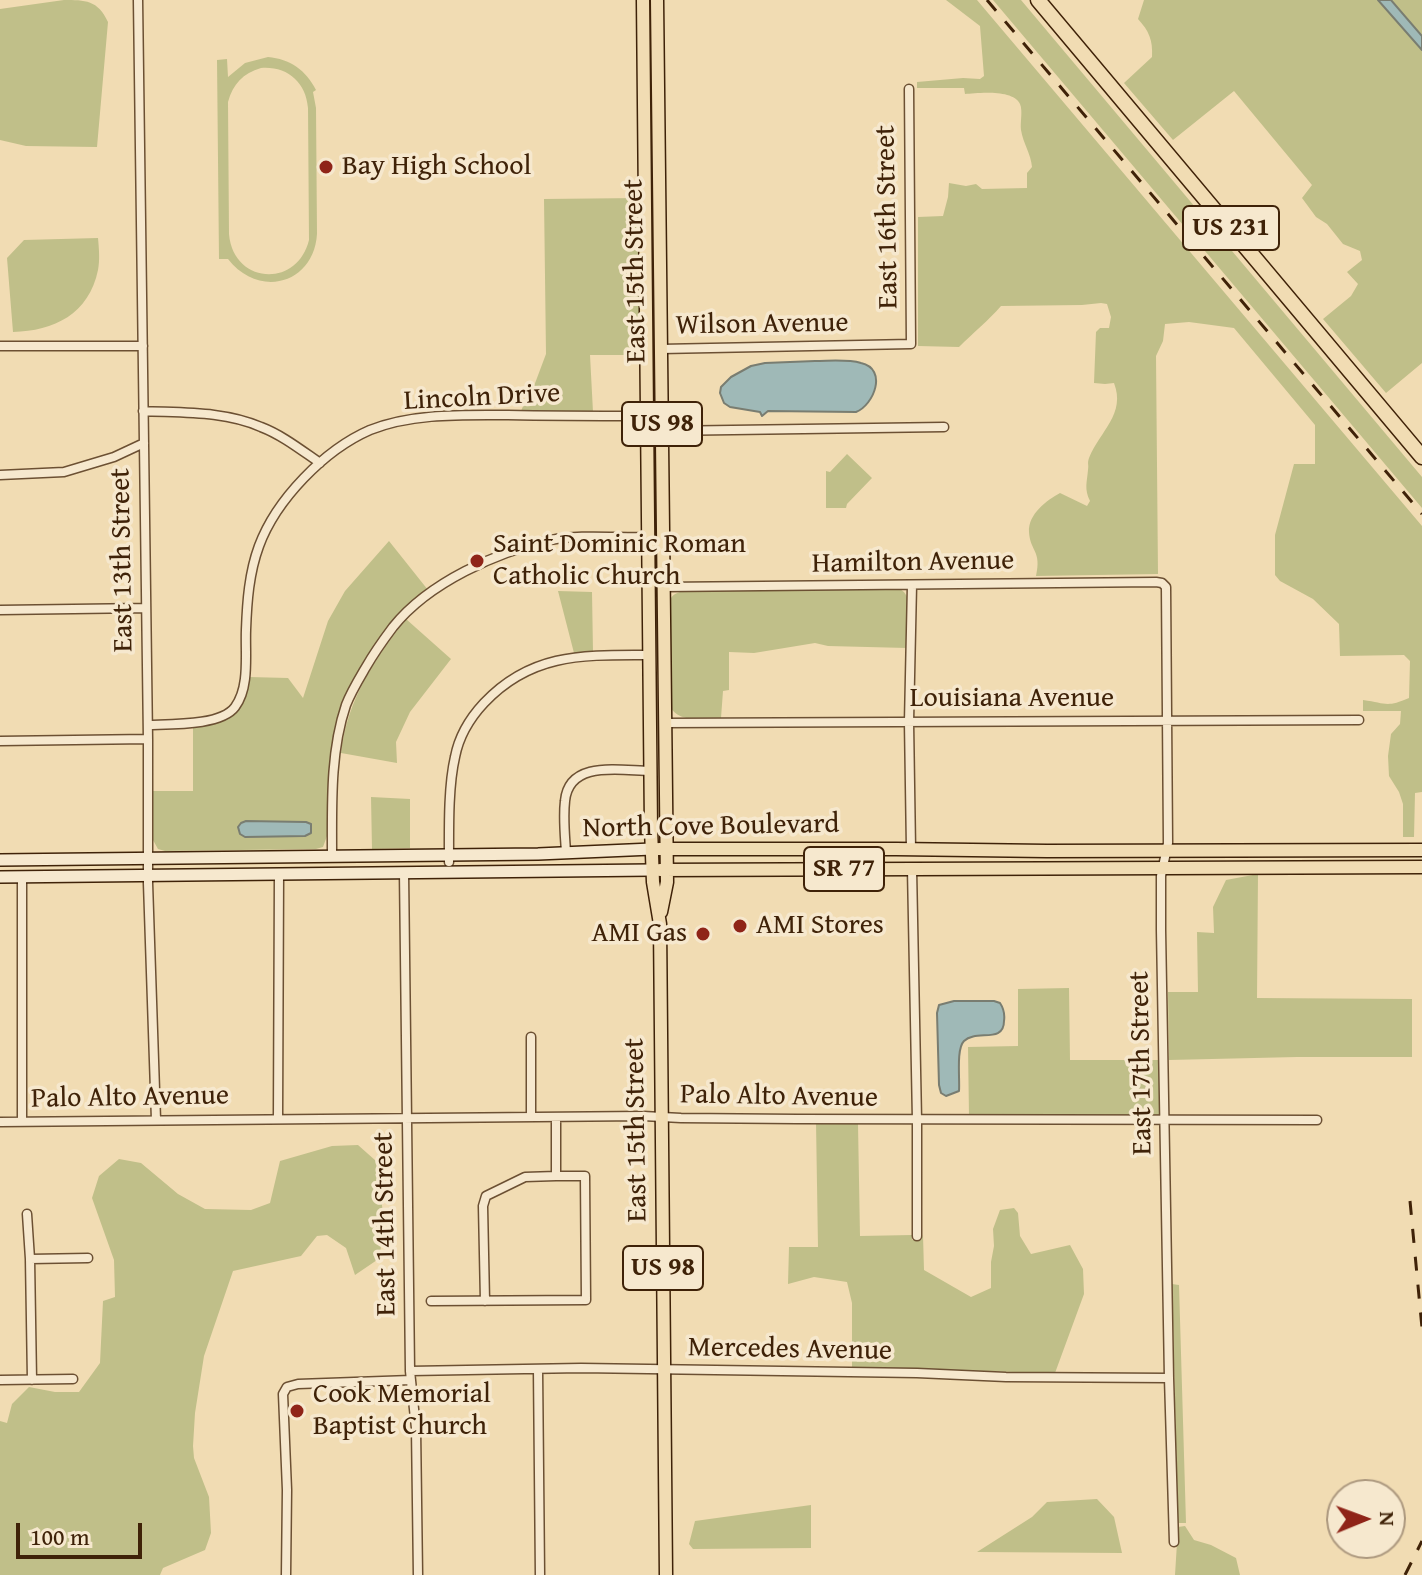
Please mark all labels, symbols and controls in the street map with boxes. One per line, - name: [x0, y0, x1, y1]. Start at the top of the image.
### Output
- street label: East 16th Street: [870, 125, 906, 309]
- place label: Bay High School: [342, 150, 531, 184]
- marker: Bay High School: [317, 158, 335, 176]
- street label: East 15th Street: [618, 179, 654, 363]
- road number: US 231: [1183, 206, 1279, 250]
- street label: Wilson Avenue: [675, 307, 849, 343]
- street label: Lincoln Drive: [403, 377, 561, 419]
- road number: US 98: [622, 402, 702, 446]
- street label: East 13th Street: [105, 468, 141, 652]
- place label: Saint Dominic Roman Catholic Church: [493, 528, 746, 594]
- street label: Hamilton Avenue: [811, 544, 1015, 582]
- marker: Saint Dominic Roman Catholic Church: [468, 552, 486, 570]
- street label: Louisiana Avenue: [910, 682, 1114, 716]
- street label: North Cove Boulevard: [582, 808, 840, 846]
- road number: SR 77: [804, 847, 884, 891]
- place label: AMI Stores: [756, 909, 884, 943]
- place label: AMI Gas: [591, 917, 687, 951]
- marker: AMI Stores: [731, 917, 749, 935]
- marker: AMI Gas: [694, 925, 712, 943]
- street label: East 17th Street: [1124, 971, 1160, 1155]
- street label: East 15th Street: [619, 1038, 655, 1222]
- street label: Palo Alto Avenue: [680, 1078, 878, 1116]
- street label: Palo Alto Avenue: [31, 1079, 229, 1117]
- street label: East 14th Street: [368, 1132, 404, 1316]
- road number: US 98: [623, 1246, 703, 1290]
- street label: Mercedes Avenue: [688, 1331, 892, 1369]
- place label: Cook Memorial Baptist Church: [313, 1378, 491, 1444]
- marker: Cook Memorial Baptist Church: [288, 1402, 306, 1420]
- north arrow: [1326, 1479, 1406, 1559]
- scale bar: [20, 1507, 146, 1557]
- text: N: [1372, 1511, 1404, 1526]
- text: 100 m: [30, 1519, 90, 1554]

